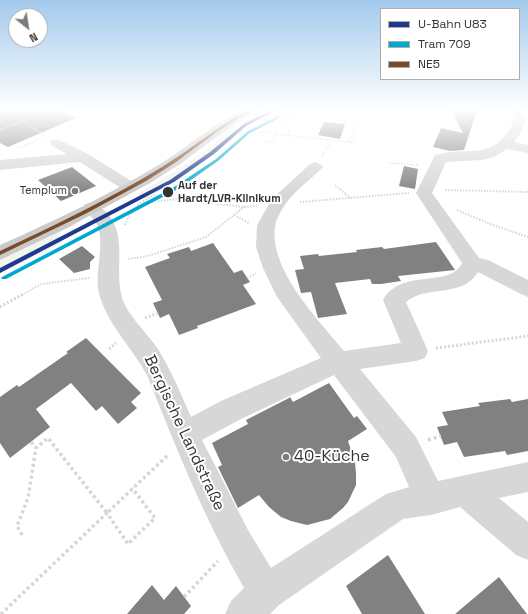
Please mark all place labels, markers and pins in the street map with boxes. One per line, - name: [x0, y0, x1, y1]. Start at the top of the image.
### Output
- place label: Auf der Hardt/LVR-Klinikum: [178, 179, 281, 205]
- place label: Templum: [20, 184, 67, 198]
- marker: Auf der Hardt/LVR-Klinikum: [161, 185, 175, 199]
- marker: Templum: [70, 186, 80, 196]
- place label: 40-Küche: [294, 447, 370, 467]
- marker: 40-Küche: [281, 452, 291, 462]

